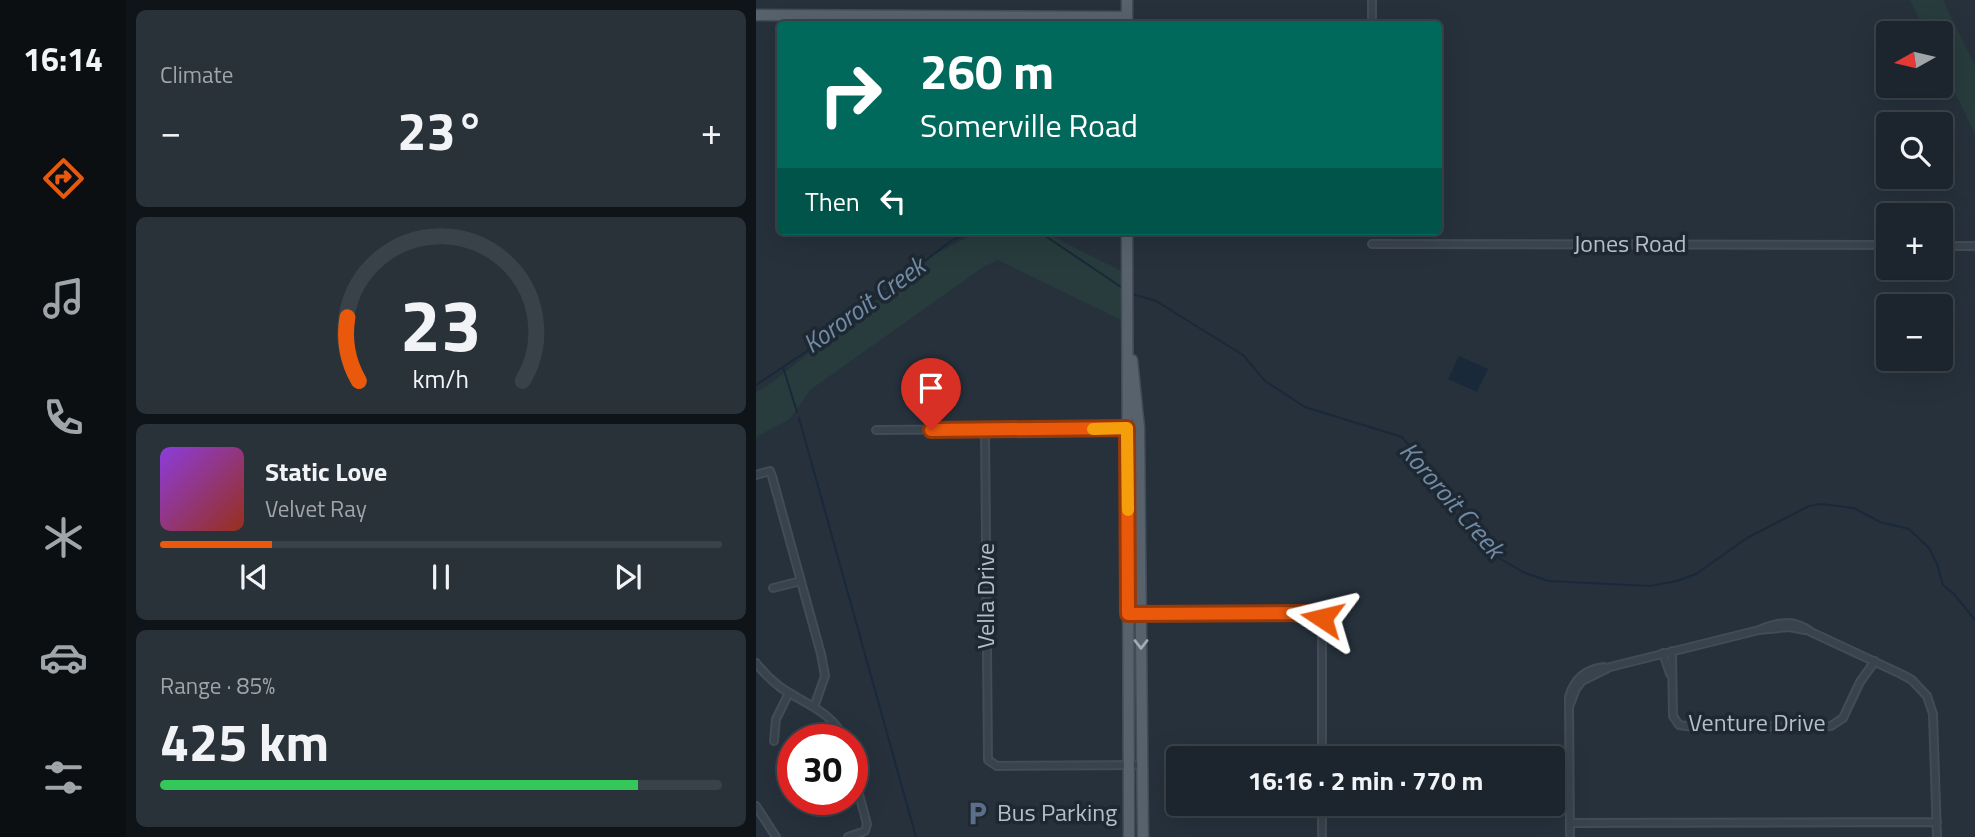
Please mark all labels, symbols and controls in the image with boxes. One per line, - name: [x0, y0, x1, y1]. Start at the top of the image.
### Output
- north arrow: [1876, 21, 1953, 98]
- map controls: [1876, 21, 1953, 371]
- text: 260 m: [920, 33, 1054, 108]
- text: 16:14: [23, 35, 103, 83]
- icon: right: [805, 49, 896, 140]
- text: Climate: [160, 57, 233, 92]
- text: 23°: [397, 91, 485, 170]
- text: Somerville Road: [920, 101, 1138, 149]
- text: −: [160, 102, 181, 160]
- text: +: [701, 102, 722, 160]
- button: search: [1876, 112, 1953, 189]
- icon: directions: [39, 154, 88, 203]
- text: Then: [805, 182, 860, 221]
- icon: left: [874, 182, 912, 220]
- button: +: [1876, 203, 1953, 280]
- street label: Jones Road: [1574, 225, 1686, 261]
- water label: Kororoit Creek: [794, 245, 936, 362]
- text: 23: [400, 270, 482, 380]
- icon: music: [39, 274, 88, 323]
- button: −: [1876, 294, 1953, 371]
- pin: [901, 358, 961, 430]
- text: km/h: [413, 360, 469, 398]
- icon: arrive: [912, 369, 950, 407]
- icon: phone: [39, 393, 88, 442]
- water label: Kororoit Creek: [1391, 433, 1516, 569]
- text: Static Love: [265, 452, 387, 491]
- text: Velvet Ray: [265, 491, 367, 526]
- icon: climate: [39, 513, 88, 562]
- street label: Vella Drive: [967, 543, 1003, 649]
- icon: previous: [235, 558, 273, 596]
- icon: pause: [422, 558, 460, 596]
- icon: next: [609, 558, 647, 596]
- position arrow: [1285, 581, 1359, 655]
- icon: car: [39, 633, 88, 682]
- one-way arrow: [1134, 639, 1149, 650]
- text: Range · 85%: [160, 668, 275, 703]
- text: 425 km: [160, 702, 329, 781]
- street label: Venture Drive: [1688, 704, 1826, 740]
- speed limit sign: 30: [777, 724, 868, 815]
- icon: filters: [39, 753, 88, 802]
- text: 16:16 · 2 min · 770 m: [1248, 761, 1483, 800]
- place label: Bus Parking: [997, 794, 1117, 830]
- parking icon: Bus Parking: [963, 799, 991, 827]

